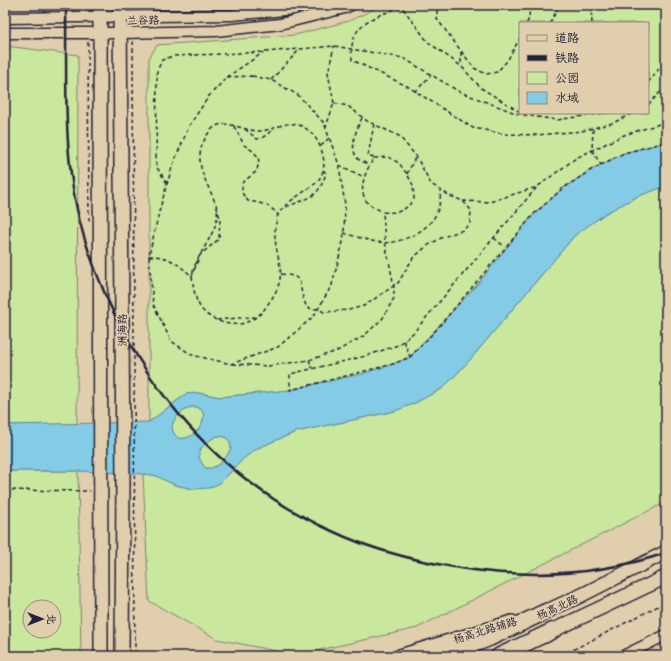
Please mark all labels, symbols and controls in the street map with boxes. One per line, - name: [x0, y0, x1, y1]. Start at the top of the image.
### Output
- street label: 兰谷路: [126, 13, 160, 27]
- legend: [519, 22, 649, 114]
- text: 道路: [555, 29, 579, 46]
- text: 铁路: [555, 49, 579, 66]
- text: 公园: [555, 69, 579, 86]
- text: 水域: [555, 89, 579, 106]
- street label: 洲海路: [115, 314, 129, 347]
- street label: 杨高北路: [534, 591, 580, 623]
- north arrow: [22, 599, 62, 639]
- text: 北: [45, 614, 59, 625]
- street label: 杨高北路辅路: [451, 614, 519, 646]

